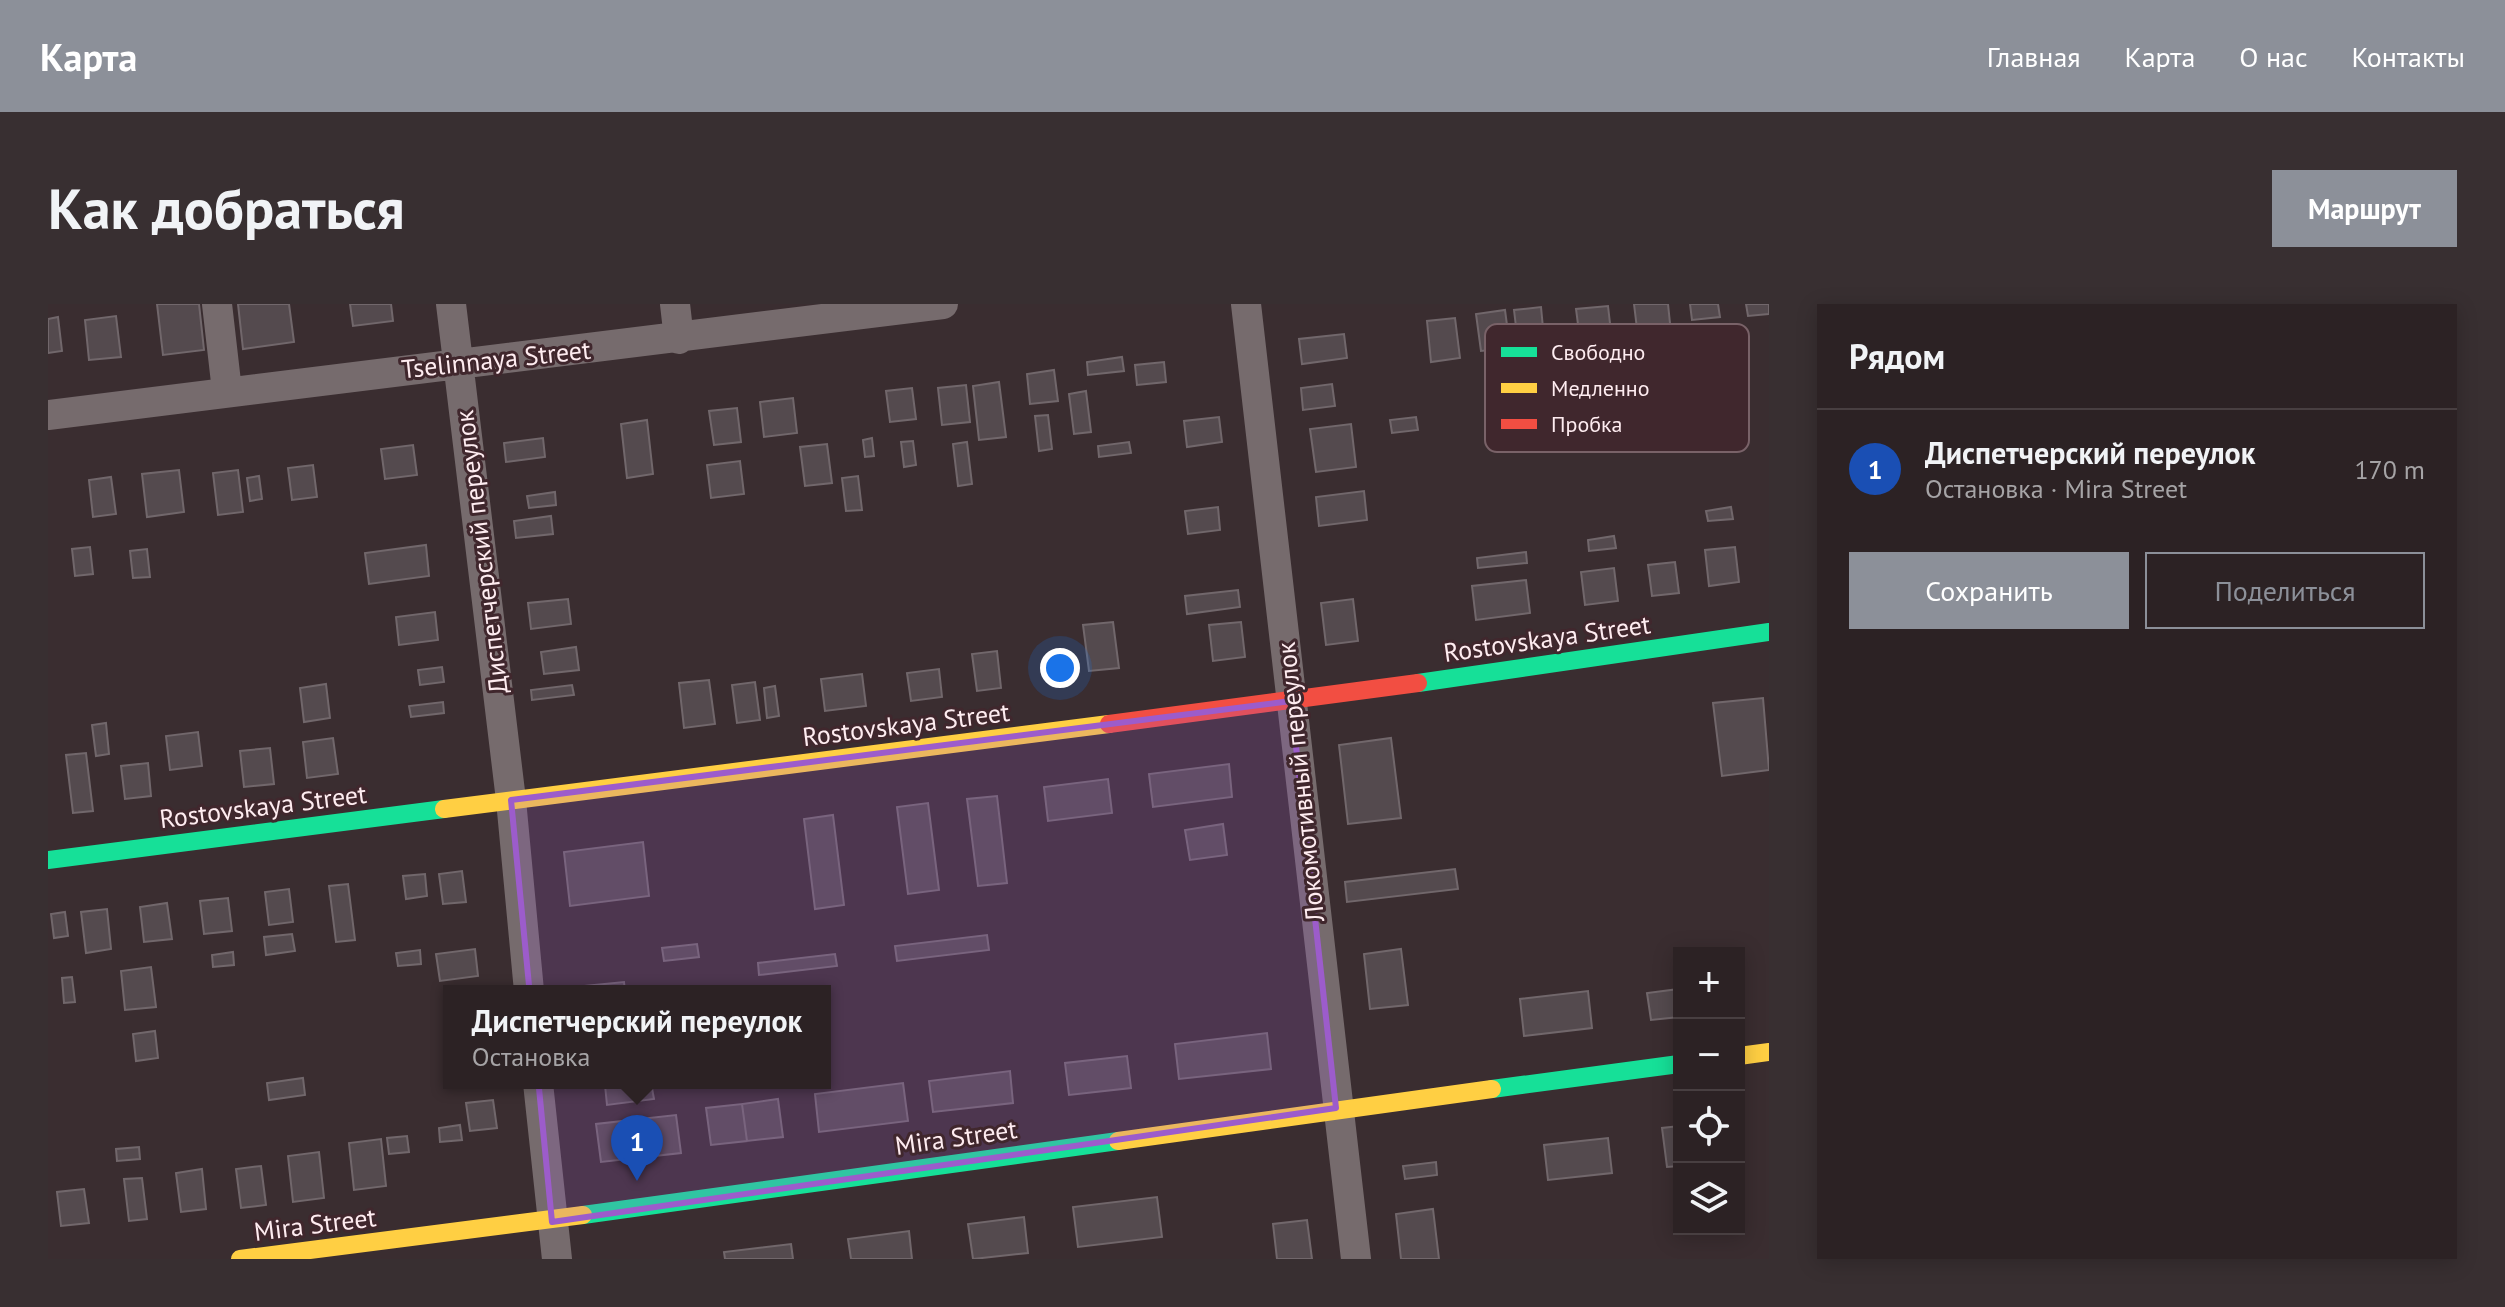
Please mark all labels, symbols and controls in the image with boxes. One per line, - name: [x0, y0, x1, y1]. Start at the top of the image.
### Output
- text: Карта: [40, 32, 137, 81]
- text: Главная: [1987, 38, 2081, 75]
- text: Карта: [2125, 38, 2195, 75]
- text: О нас: [2239, 38, 2308, 75]
- text: Контакты: [2352, 38, 2465, 75]
- button: Маршрут: [2272, 170, 2457, 247]
- text: Как добраться: [48, 172, 405, 244]
- legend: [1485, 324, 1749, 452]
- street label: Tselinnaya Street: [400, 333, 592, 385]
- text: Рядом: [1849, 334, 1945, 378]
- text: Свободно: [1551, 338, 1645, 366]
- text: Медленно: [1551, 374, 1649, 402]
- street label: Диспетчерский переулок: [447, 408, 515, 696]
- text: Пробка: [1551, 410, 1622, 438]
- text: Диспетчерский переулок: [1925, 433, 2255, 472]
- text: 1: [1868, 453, 1882, 486]
- text: 170 m: [2354, 453, 2425, 486]
- text: Остановка · Mira Street: [1925, 472, 2187, 505]
- button: Сохранить: [1849, 552, 2129, 629]
- button: Поделиться: [2145, 552, 2425, 629]
- street label: Rostovskaya Street: [1441, 607, 1653, 669]
- street label: Локомотивный переулок: [1269, 640, 1331, 925]
- your location: [1040, 648, 1080, 688]
- street label: Rostovskaya Street: [801, 695, 1012, 753]
- street label: Rostovskaya Street: [158, 777, 369, 835]
- map controls: [1673, 947, 1745, 1235]
- button: +: [1673, 947, 1745, 1019]
- popup: [443, 985, 831, 1089]
- text: Диспетчерский переулок: [472, 1001, 802, 1040]
- button: −: [1673, 1019, 1745, 1091]
- text: Остановка: [472, 1040, 590, 1073]
- button: locate: [1673, 1091, 1745, 1163]
- street label: Mira Street: [893, 1112, 1019, 1162]
- pin: 1: [611, 1115, 663, 1181]
- button: layers: [1673, 1163, 1745, 1235]
- street label: Mira Street: [252, 1200, 378, 1248]

